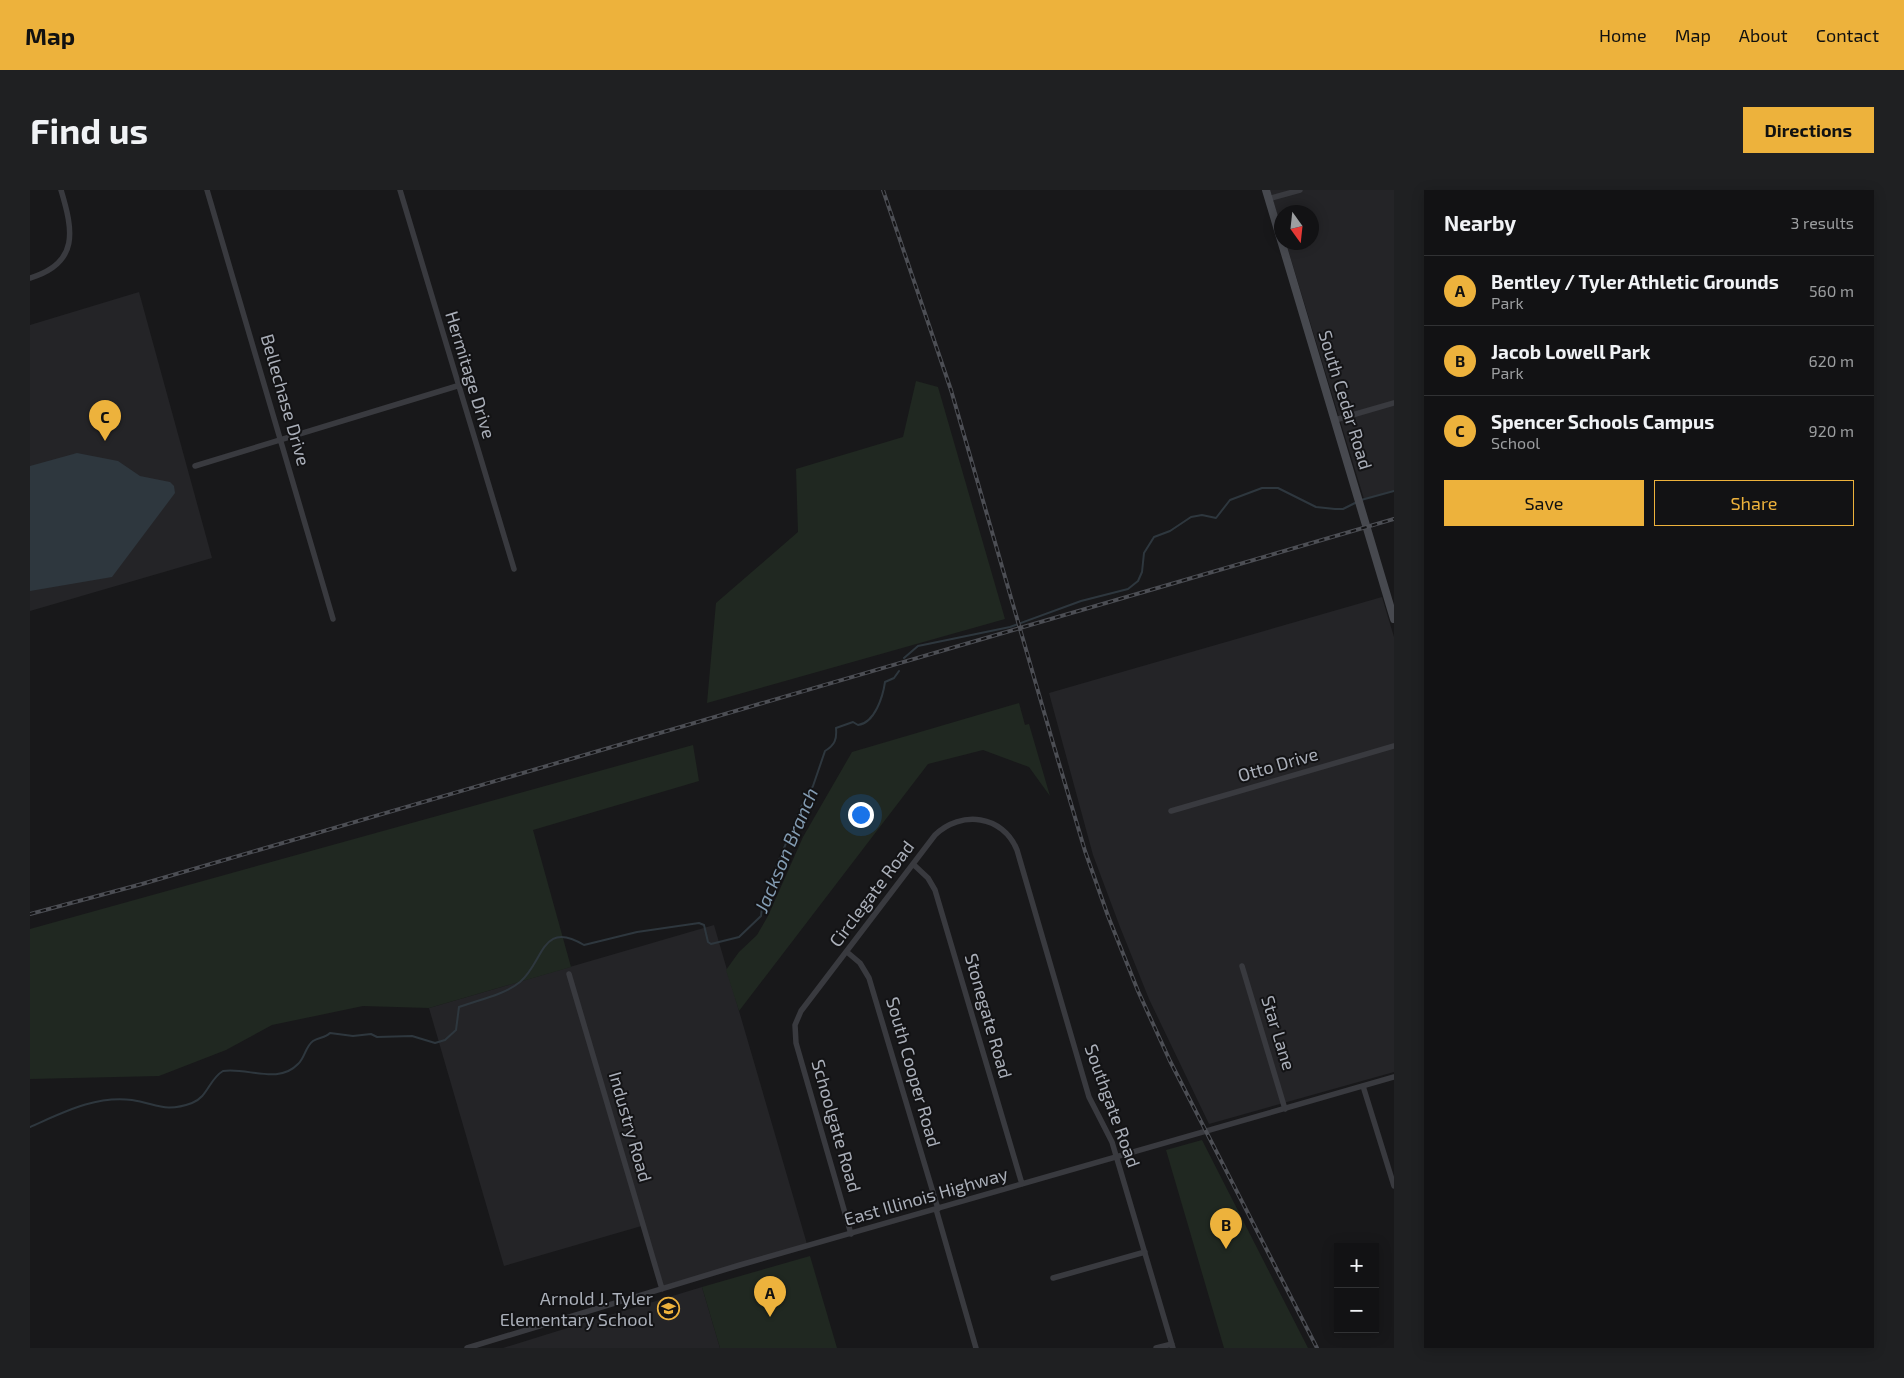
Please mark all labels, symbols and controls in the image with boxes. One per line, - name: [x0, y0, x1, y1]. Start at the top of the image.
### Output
- text: Map: [25, 21, 75, 50]
- text: Home: [1599, 24, 1647, 46]
- text: Map: [1675, 24, 1711, 46]
- text: About: [1739, 24, 1788, 46]
- text: Contact: [1816, 24, 1879, 46]
- button: Directions: [1743, 107, 1874, 153]
- text: Find us: [30, 109, 148, 151]
- north arrow: [1274, 205, 1319, 250]
- text: Nearby: [1444, 210, 1516, 235]
- text: 3 results: [1791, 213, 1854, 232]
- text: Bentley / Tyler Athletic Grounds: [1491, 270, 1779, 293]
- text: A: [1455, 281, 1465, 300]
- text: 560 m: [1809, 281, 1854, 300]
- text: Park: [1491, 293, 1524, 312]
- street label: Hermitage Drive: [441, 308, 501, 441]
- street label: South Cedar Road: [1314, 327, 1378, 472]
- street label: Bellechase Drive: [257, 331, 315, 468]
- text: Jacob Lowell Park: [1491, 340, 1650, 363]
- text: B: [1455, 351, 1465, 370]
- text: 620 m: [1809, 351, 1854, 370]
- text: Park: [1491, 363, 1524, 382]
- pin: C: [89, 400, 121, 441]
- text: Spencer Schools Campus: [1491, 410, 1714, 433]
- text: C: [1455, 421, 1465, 440]
- text: 920 m: [1809, 421, 1854, 440]
- text: School: [1491, 433, 1540, 452]
- button: Save: [1444, 480, 1644, 526]
- button: Share: [1654, 480, 1854, 526]
- street label: Otto Drive: [1235, 742, 1321, 786]
- water label: Jackson Branch: [749, 784, 822, 916]
- your location: [848, 802, 874, 828]
- street label: Circlegate Road: [824, 836, 918, 951]
- street label: Stonegate Road: [961, 951, 1017, 1081]
- street label: Star Lane: [1257, 993, 1301, 1073]
- street label: South Cooper Road: [882, 994, 946, 1149]
- street label: Southgate Road: [1080, 1041, 1145, 1170]
- street label: Schoolgate Road: [808, 1057, 866, 1195]
- street label: Industry Road: [605, 1069, 657, 1184]
- street label: East Illinois Highway: [841, 1162, 1011, 1230]
- pin: B: [1210, 1208, 1242, 1249]
- map controls: [1334, 1243, 1379, 1333]
- button: +: [1334, 1243, 1379, 1288]
- pin: A: [754, 1276, 786, 1317]
- place label: Arnold J. Tyler Elementary School: [500, 1287, 654, 1330]
- button: −: [1334, 1288, 1379, 1333]
- school or university icon: Arnold J. Tyler Elementary School: [657, 1297, 681, 1321]

